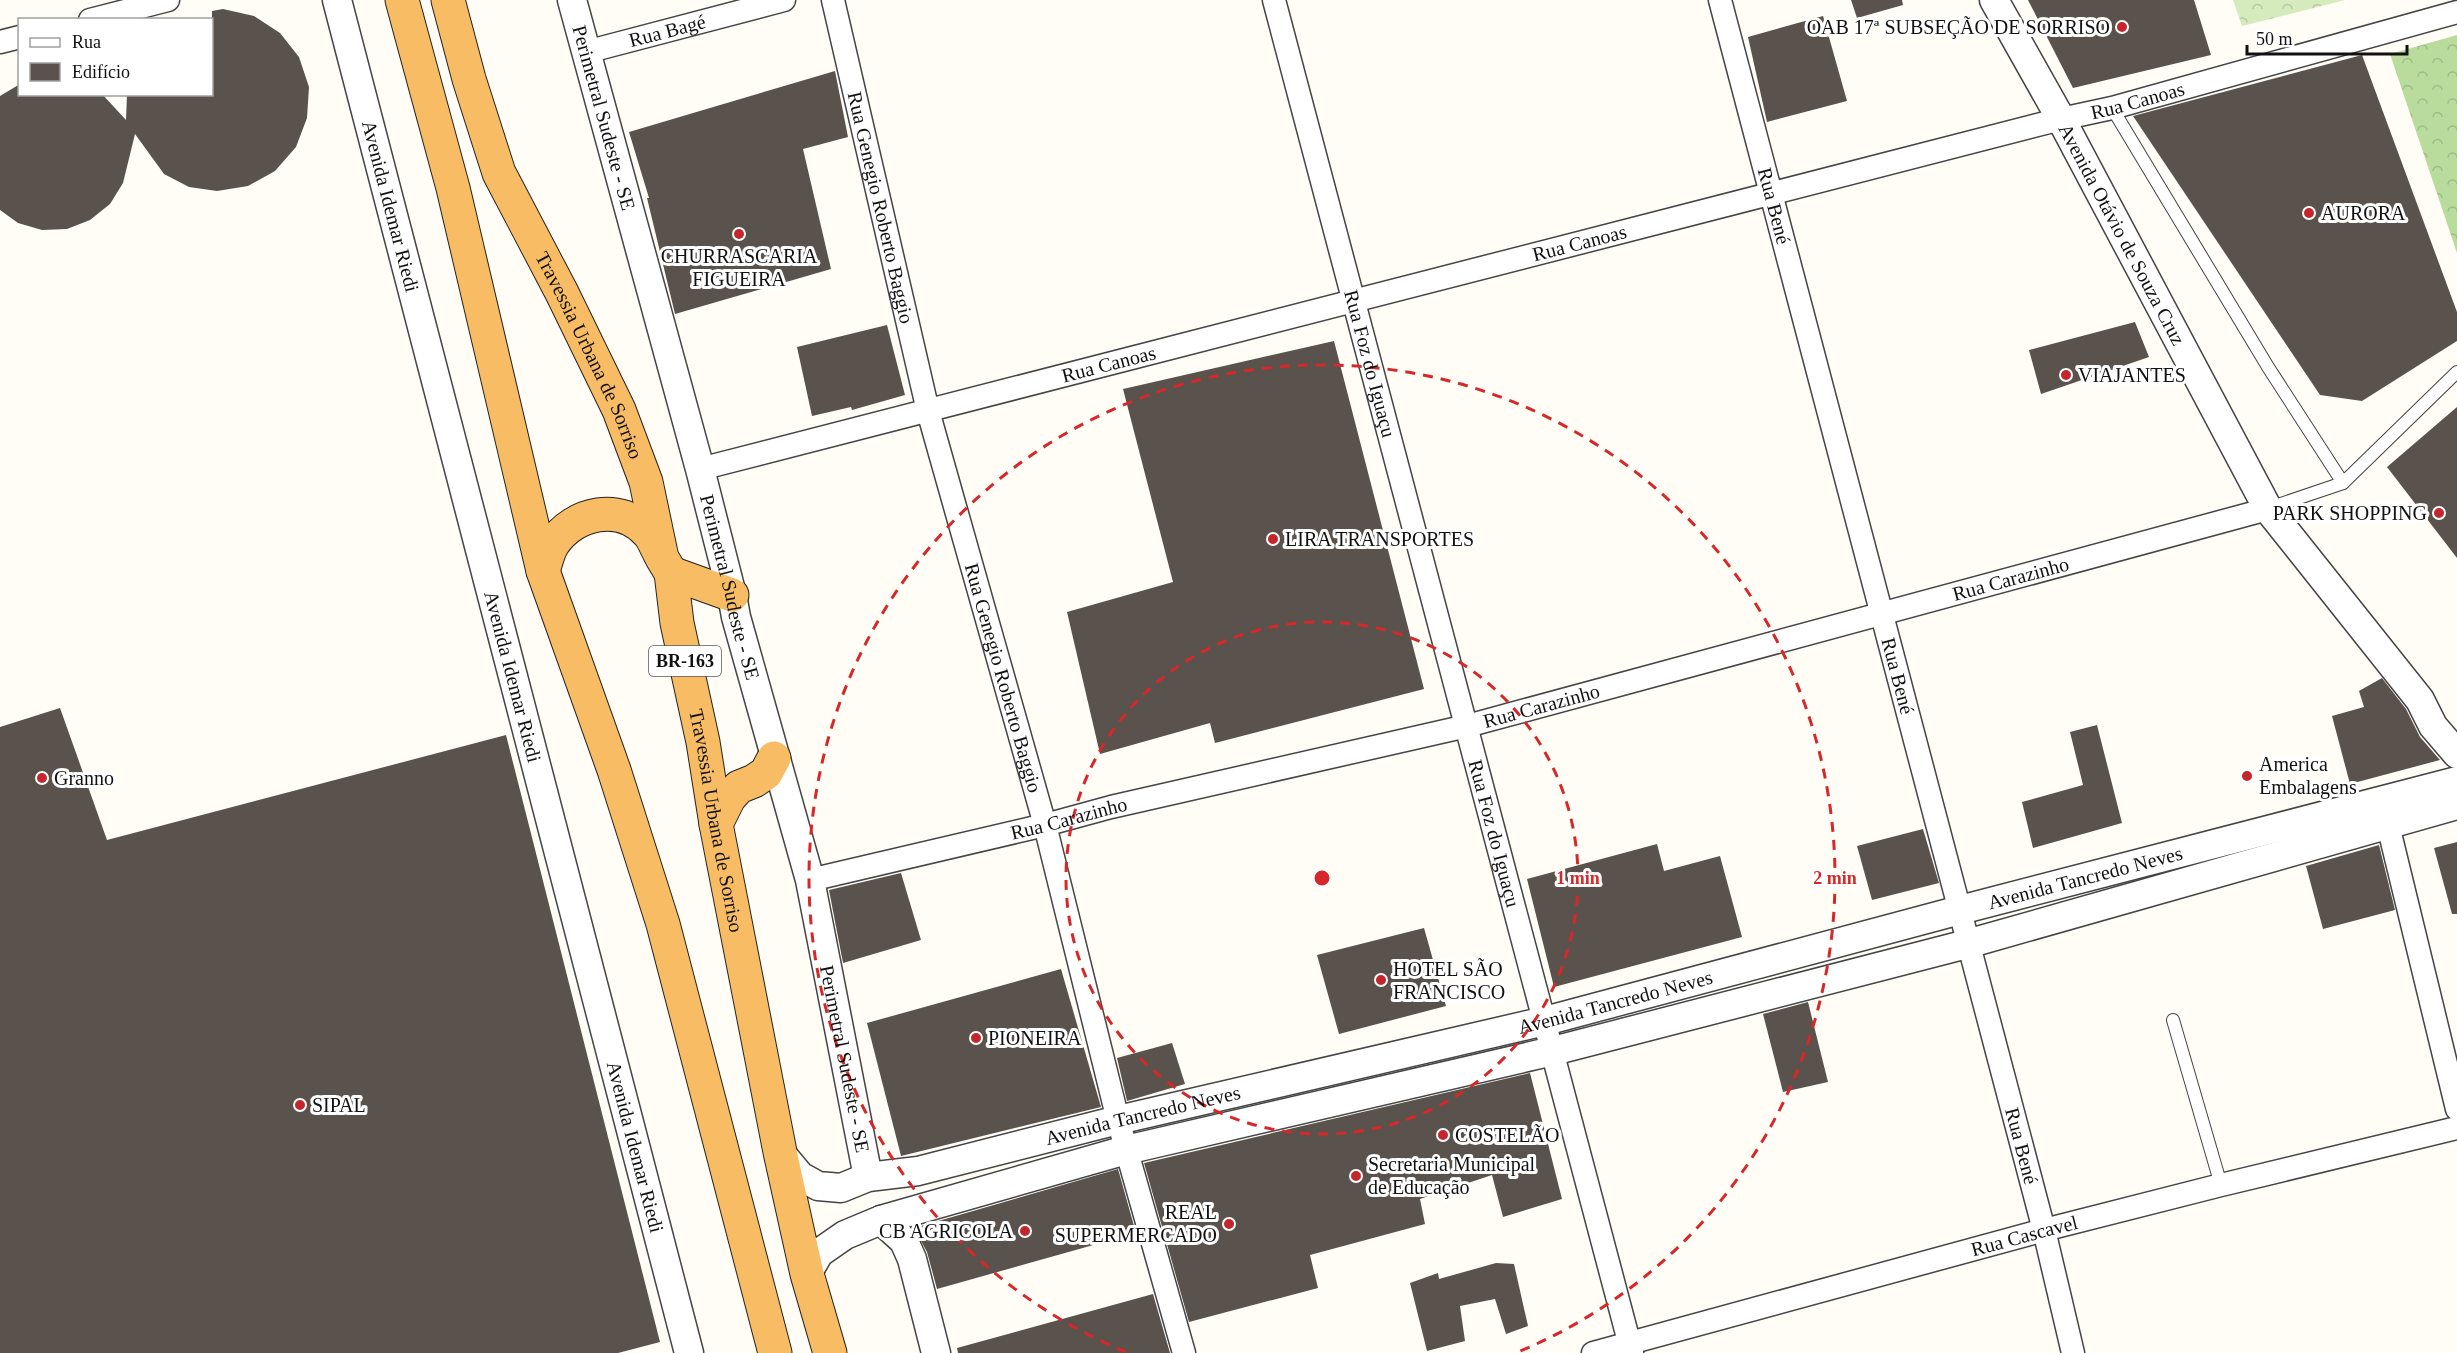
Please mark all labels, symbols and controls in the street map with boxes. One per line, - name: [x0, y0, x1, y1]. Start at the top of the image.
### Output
- street label: Rua Bagé: [627, 10, 708, 51]
- place label: OAB 17ª SUBSEÇÃO DE SORRISO: [1807, 15, 2110, 39]
- legend: [18, 18, 213, 96]
- scale bar: [2247, 18, 2408, 56]
- marker: OAB 17ª SUBSEÇÃO DE SORRISO: [2115, 20, 2129, 34]
- street label: Perimetral Sudeste - SE: [568, 23, 640, 213]
- text: 50 m: [2256, 29, 2293, 49]
- text: Rua: [72, 32, 101, 52]
- text: Edifício: [72, 62, 130, 82]
- street label: Rua Canoas: [2089, 77, 2187, 123]
- street label: Rua Genegio Roberto Baggio: [844, 89, 918, 326]
- street label: Avenida Idemar Riedi: [358, 118, 424, 295]
- street label: Avenida Otávio de Souza Cruz: [2054, 120, 2190, 349]
- street label: Rua Bené: [1754, 165, 1795, 247]
- place label: AURORA: [2321, 202, 2406, 224]
- marker: AURORA: [2302, 206, 2316, 220]
- street label: Rua Canoas: [1530, 220, 1629, 265]
- marker: CHURRASCARIA FIGUEIRA: [732, 227, 746, 241]
- place label: CHURRASCARIA FIGUEIRA: [661, 245, 818, 290]
- street label: Travessia Urbana de Sorriso: [531, 248, 647, 462]
- street label: Rua Foz do Iguaçu: [1340, 287, 1400, 440]
- street label: Rua Canoas: [1059, 341, 1158, 387]
- place label: VIAJANTES: [2078, 364, 2186, 386]
- marker: VIAJANTES: [2059, 368, 2073, 382]
- street label: Perimetral Sudeste - SE: [696, 492, 764, 682]
- place label: PARK SHOPPING: [2273, 502, 2427, 524]
- marker: PARK SHOPPING: [2432, 506, 2446, 520]
- place label: LIRA TRANSPORTES: [1285, 528, 1474, 550]
- marker: LIRA TRANSPORTES: [1266, 532, 1280, 546]
- street label: Rua Carazinho: [1950, 553, 2071, 605]
- street label: Rua Genegio Roberto Baggio: [961, 561, 1046, 795]
- street label: Avenida Idemar Riedi: [480, 588, 546, 765]
- street label: Rua Bené: [1877, 635, 1919, 717]
- road number: BR-163: [649, 646, 721, 676]
- street label: Rua Carazinho: [1481, 680, 1602, 732]
- street label: Travessia Urbana de Sorriso: [685, 707, 748, 934]
- place label: America Embalagens: [2259, 753, 2357, 799]
- street label: Rua Foz do Iguaçu: [1464, 757, 1525, 909]
- place label: Granno: [54, 767, 114, 789]
- marker: America Embalagens: [2240, 769, 2254, 783]
- marker: Granno: [35, 771, 49, 785]
- street label: Rua Carazinho: [1008, 793, 1129, 844]
- street label: Avenida Tancredo Neves: [1985, 842, 2185, 913]
- centre of rings: [1312, 868, 1332, 888]
- text: 1 min: [1556, 868, 1600, 888]
- text: 2 min: [1813, 868, 1857, 888]
- place label: HOTEL SÃO FRANCISCO: [1393, 957, 1505, 1003]
- street label: Perimetral Sudeste - SE: [816, 963, 874, 1155]
- street label: Avenida Tancredo Neves: [1516, 966, 1715, 1038]
- marker: HOTEL SÃO FRANCISCO: [1374, 973, 1388, 987]
- place label: PIONEIRA: [988, 1027, 1082, 1049]
- marker: PIONEIRA: [969, 1031, 983, 1045]
- street label: Avenida Idemar Riedi: [603, 1059, 668, 1235]
- street label: Avenida Tancredo Neves: [1043, 1081, 1243, 1149]
- place label: SIPAL: [312, 1094, 366, 1116]
- marker: SIPAL: [293, 1098, 307, 1112]
- street label: Rua Bené: [2001, 1105, 2042, 1187]
- place label: COSTELÃO: [1455, 1123, 1559, 1146]
- marker: COSTELÃO: [1436, 1128, 1450, 1142]
- place label: Secretaria Municipal de Educação: [1368, 1153, 1536, 1199]
- marker: Secretaria Municipal de Educação: [1349, 1169, 1363, 1183]
- place label: REAL SUPERMERCADO: [1055, 1201, 1217, 1246]
- street label: Rua Cascavel: [1969, 1211, 2080, 1260]
- marker: REAL SUPERMERCADO: [1222, 1217, 1236, 1231]
- place label: CB AGRICOLA: [879, 1220, 1014, 1242]
- marker: CB AGRICOLA: [1018, 1224, 1032, 1238]

